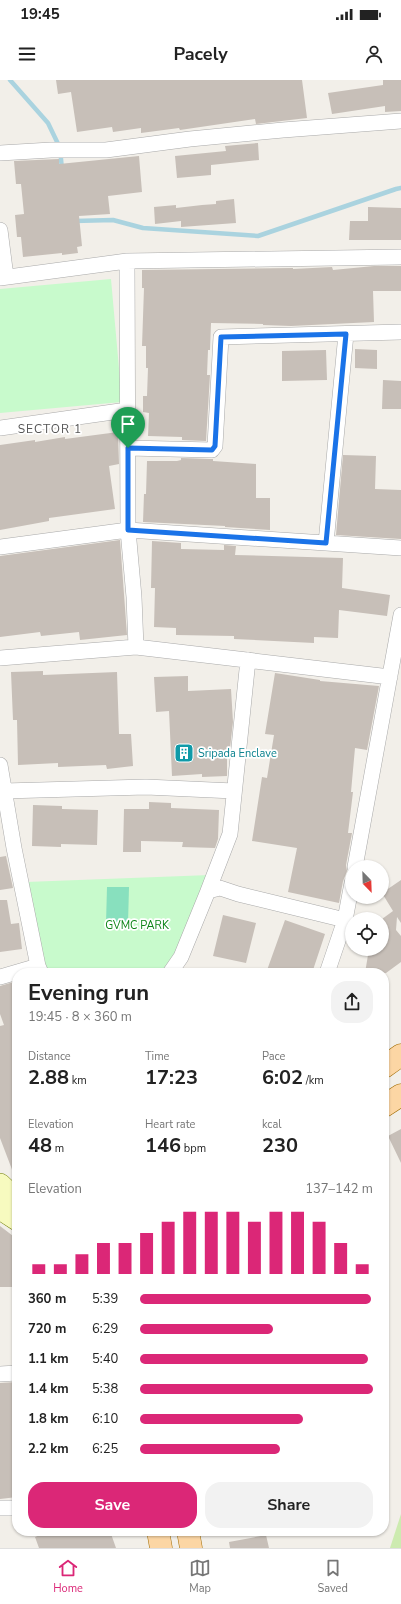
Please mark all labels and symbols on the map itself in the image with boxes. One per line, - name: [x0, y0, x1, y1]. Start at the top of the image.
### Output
- pin: [111, 407, 145, 448]
- district label: SECTOR 1: [18, 421, 82, 437]
- building icon: Sripada Enclave: [173, 742, 195, 764]
- place label: Sripada Enclave: [198, 746, 277, 761]
- north arrow: [345, 860, 389, 904]
- park label: GVMC PARK: [105, 918, 170, 933]

